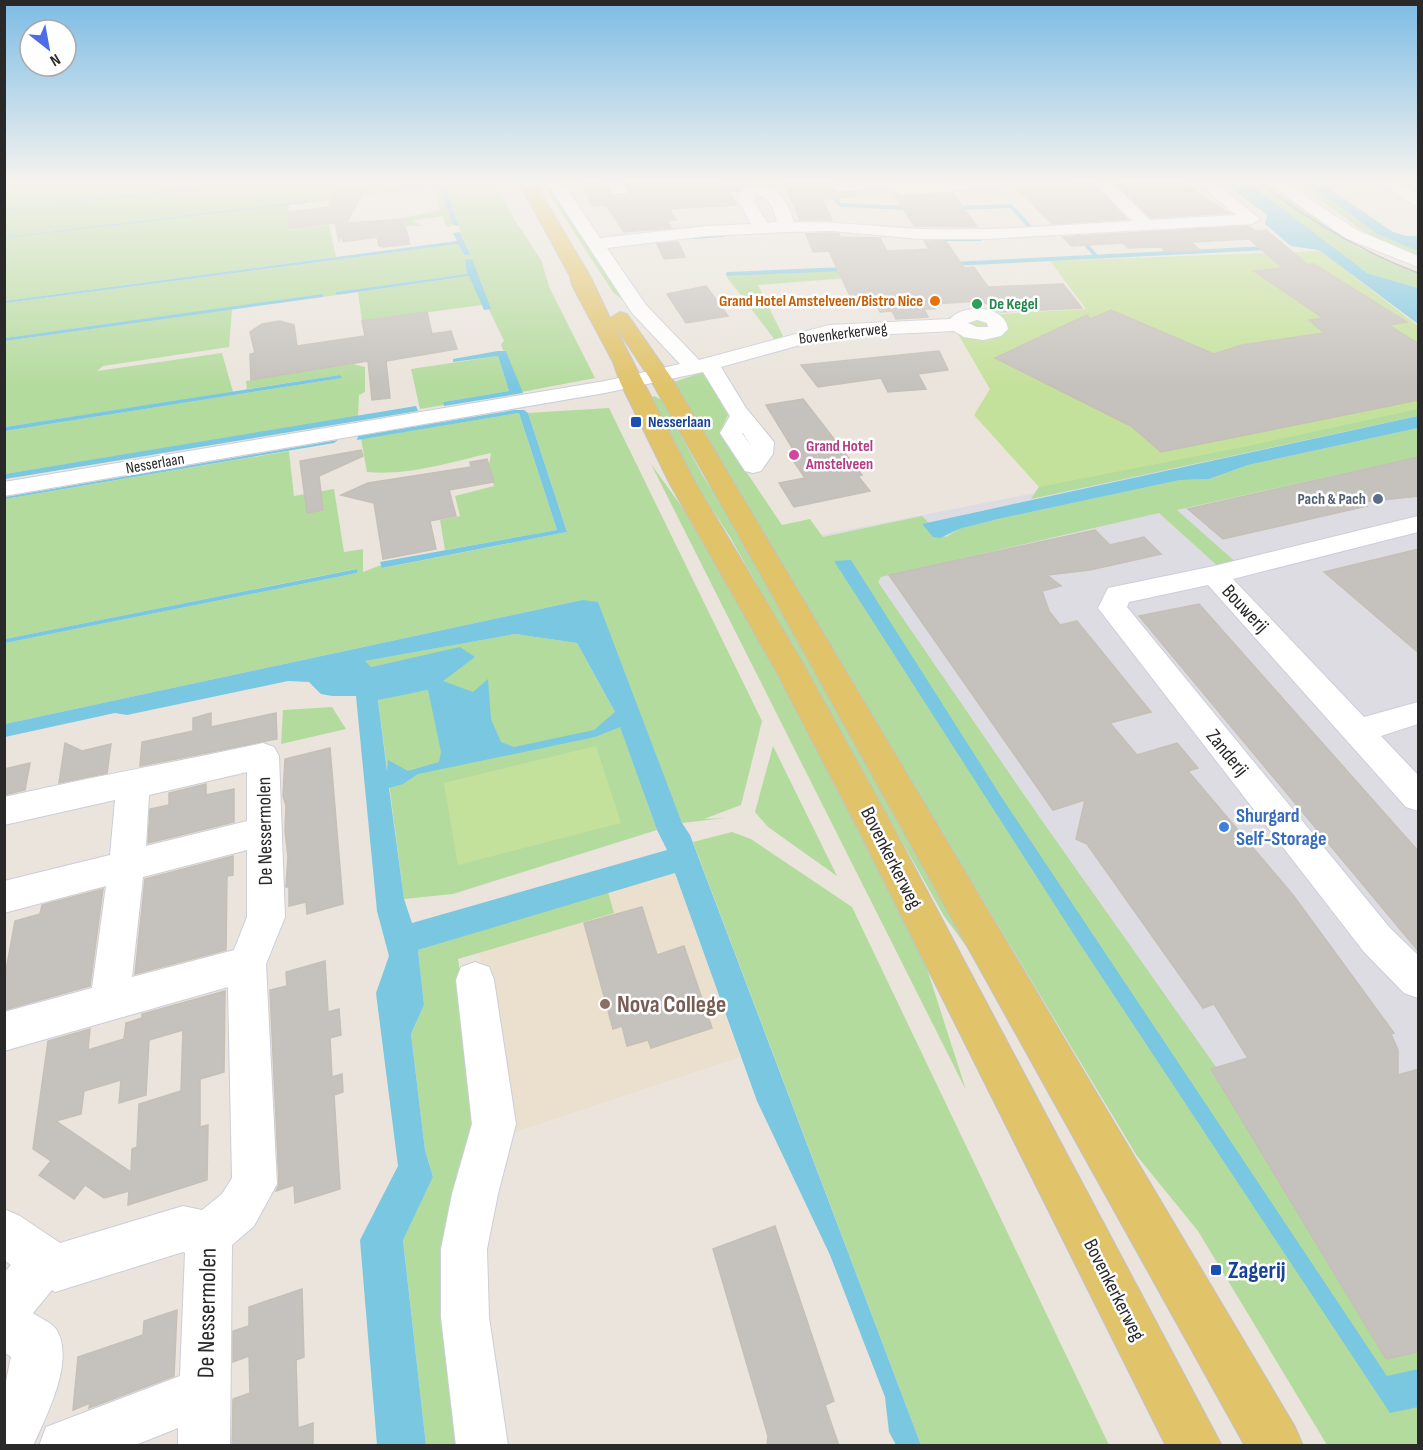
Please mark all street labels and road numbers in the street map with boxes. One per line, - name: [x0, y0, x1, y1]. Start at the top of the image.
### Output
- street label: Bovenkerkerweg: [798, 319, 888, 349]
- street label: Nesserlaan: [124, 450, 186, 478]
- street label: Bouwerij: [1217, 580, 1273, 638]
- street label: Zanderij: [1201, 725, 1253, 781]
- street label: De Nessermolen: [252, 776, 278, 886]
- street label: Bovenkerkerweg: [855, 803, 927, 913]
- street label: Bovenkerkerweg: [1078, 1235, 1150, 1345]
- street label: De Nessermolen: [191, 1248, 223, 1378]

